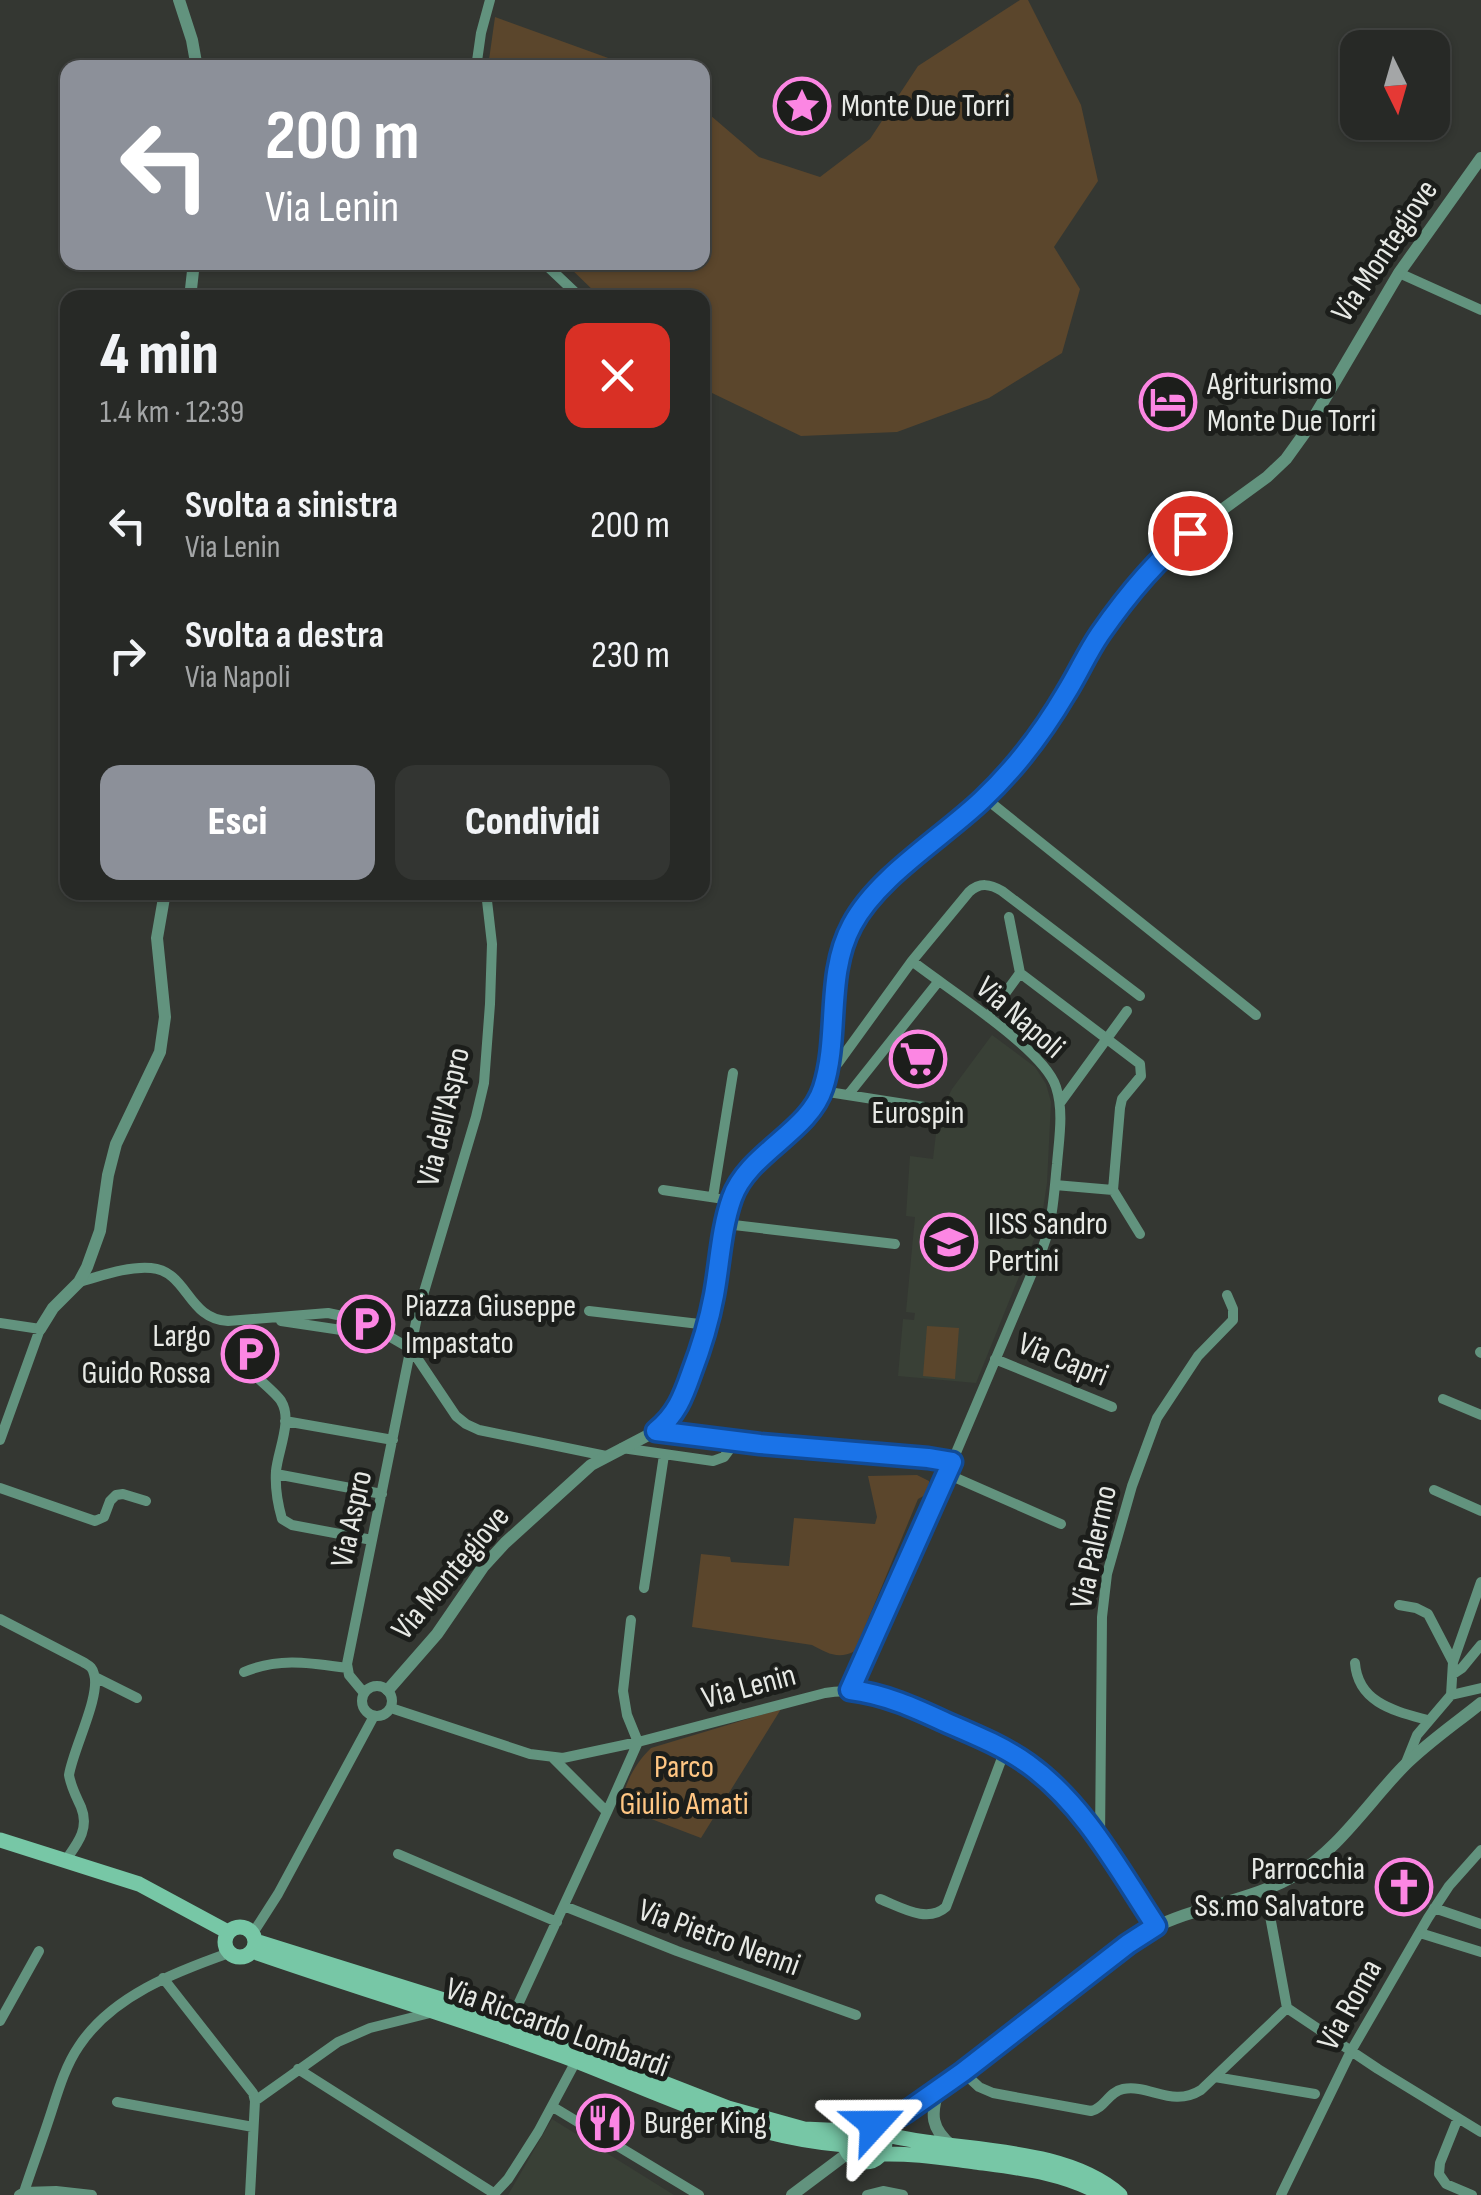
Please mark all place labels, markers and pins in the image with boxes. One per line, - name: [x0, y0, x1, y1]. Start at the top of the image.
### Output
- place icon: Monte Due Torri: [772, 76, 832, 136]
- place label: Monte Due Torri: [841, 87, 1010, 126]
- place label: Agriturismo Monte Due Torri: [1206, 365, 1376, 441]
- hotel icon: Agriturismo Monte Due Torri: [1138, 372, 1198, 432]
- pin: [1148, 491, 1233, 576]
- supermarket icon: Eurospin: [888, 1029, 948, 1089]
- place label: Eurospin: [872, 1094, 964, 1133]
- place label: IISS Sandro Pertini: [988, 1205, 1108, 1281]
- school or university icon: IISS Sandro Pertini: [919, 1212, 979, 1272]
- place label: Piazza Giuseppe Impastato: [405, 1287, 576, 1363]
- parking icon: Piazza Giuseppe Impastato: [336, 1294, 396, 1354]
- place label: Largo Guido Rossa: [81, 1317, 211, 1393]
- parking icon: Largo Guido Rossa: [220, 1324, 280, 1384]
- place label: Parrocchia Ss.mo Salvatore: [1194, 1850, 1365, 1926]
- church icon: Parrocchia Ss.mo Salvatore: [1374, 1857, 1434, 1917]
- restaurant icon: Burger King: [575, 2093, 635, 2153]
- place label: Burger King: [644, 2104, 767, 2143]

